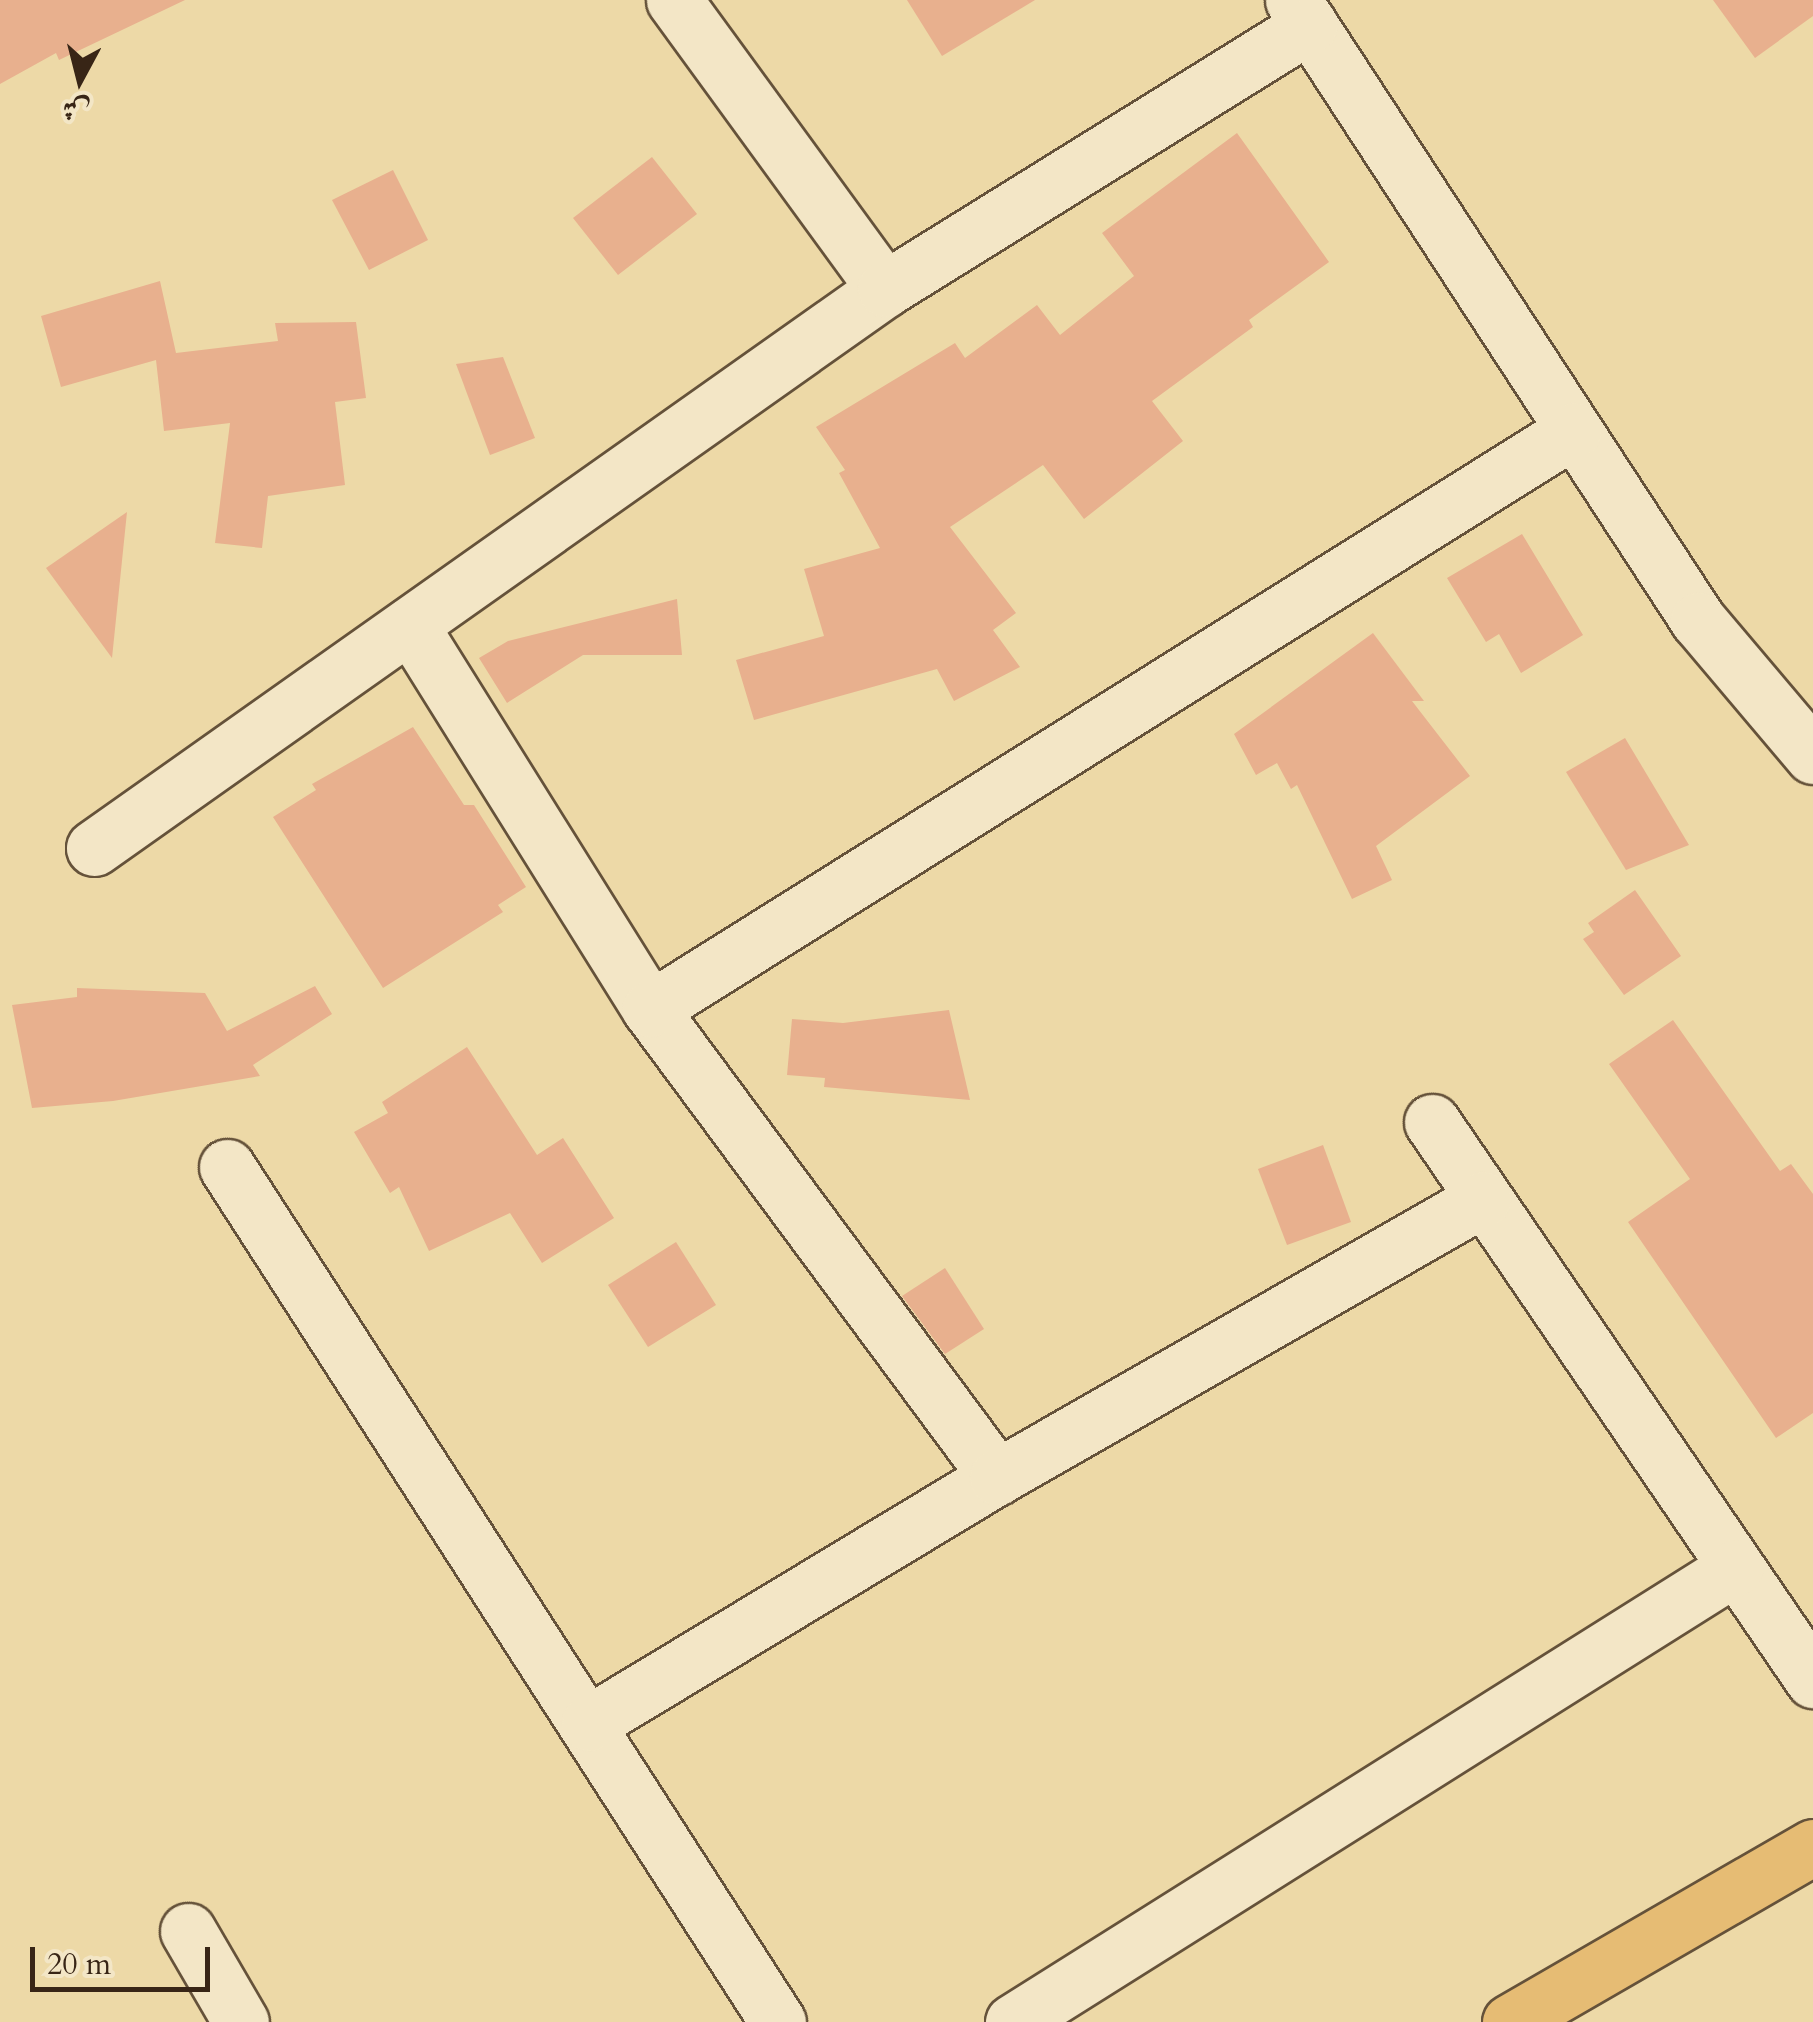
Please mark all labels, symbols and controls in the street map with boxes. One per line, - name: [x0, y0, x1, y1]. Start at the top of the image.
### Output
- north arrow: [30, 30, 130, 130]
- text: ش: [60, 89, 92, 130]
- scale bar: [35, 1927, 215, 1989]
- text: 20 m: [47, 1944, 111, 1985]

